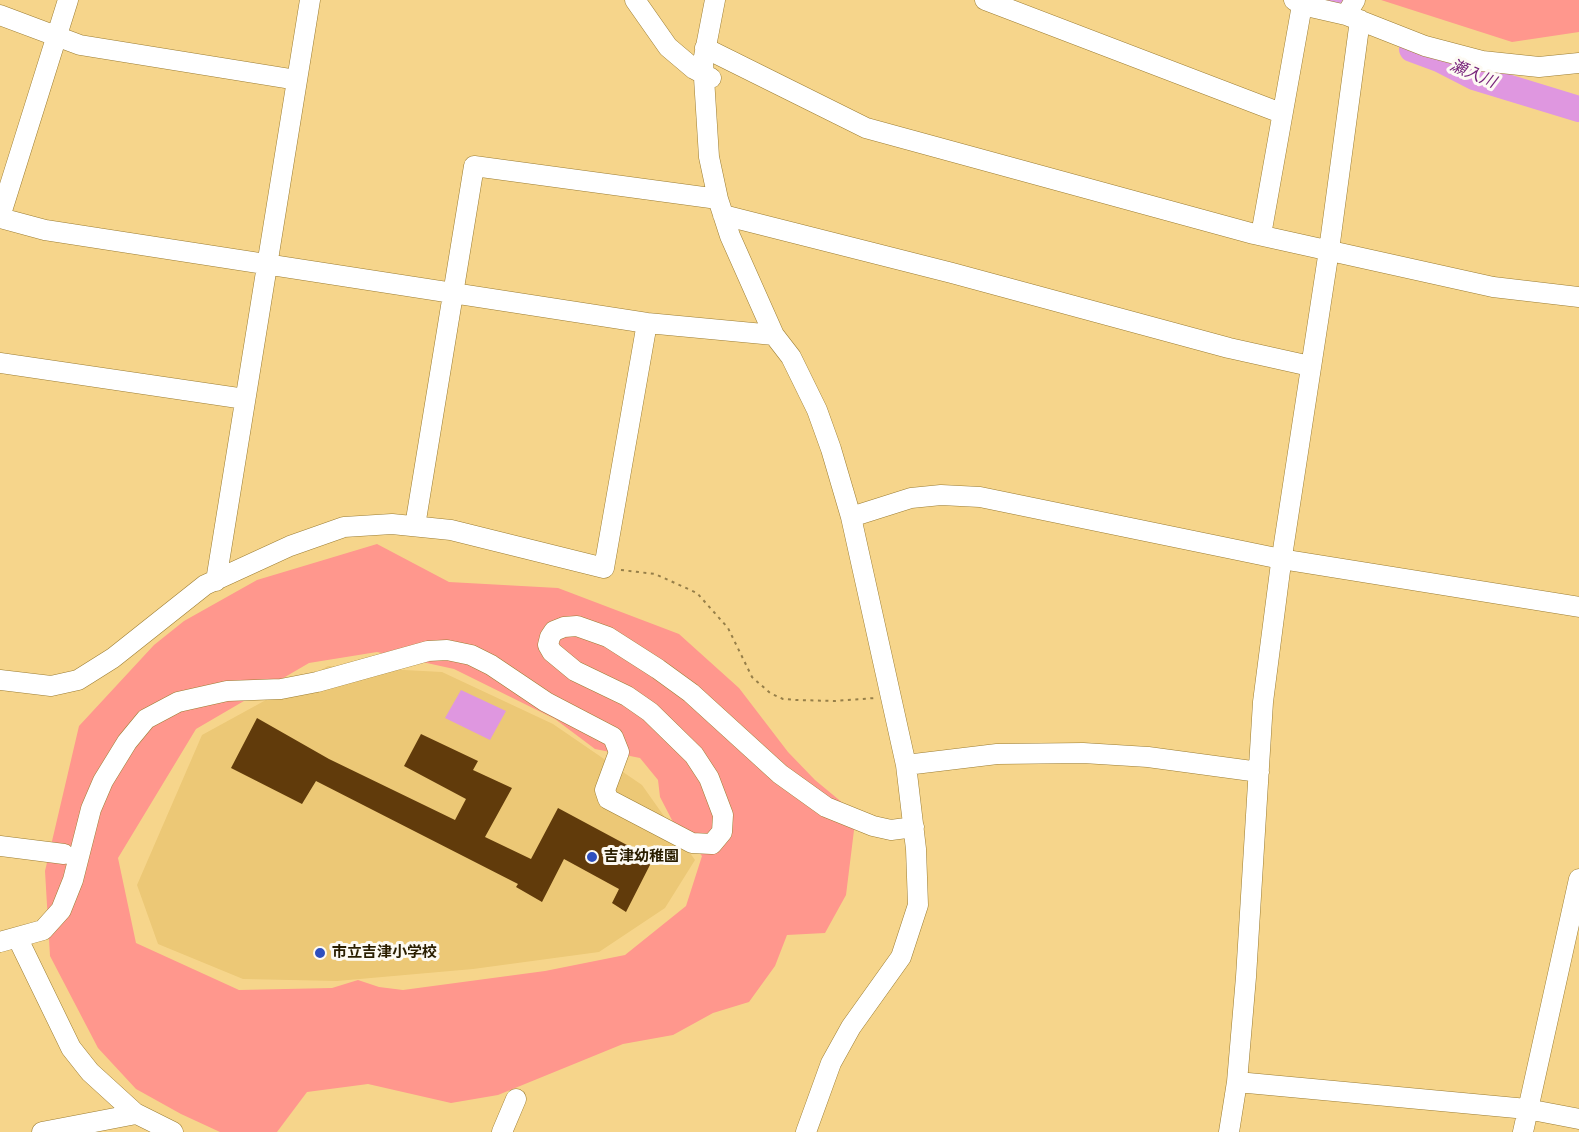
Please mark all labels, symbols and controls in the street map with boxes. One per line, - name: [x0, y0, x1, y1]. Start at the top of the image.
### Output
- water label: 瀬入川: [1447, 56, 1499, 92]
- place label: 吉津幼稚園: [604, 848, 679, 866]
- marker: 吉津幼稚園: [585, 850, 599, 864]
- place label: 市立吉津小学校: [332, 944, 437, 962]
- marker: 市立吉津小学校: [313, 946, 327, 960]

